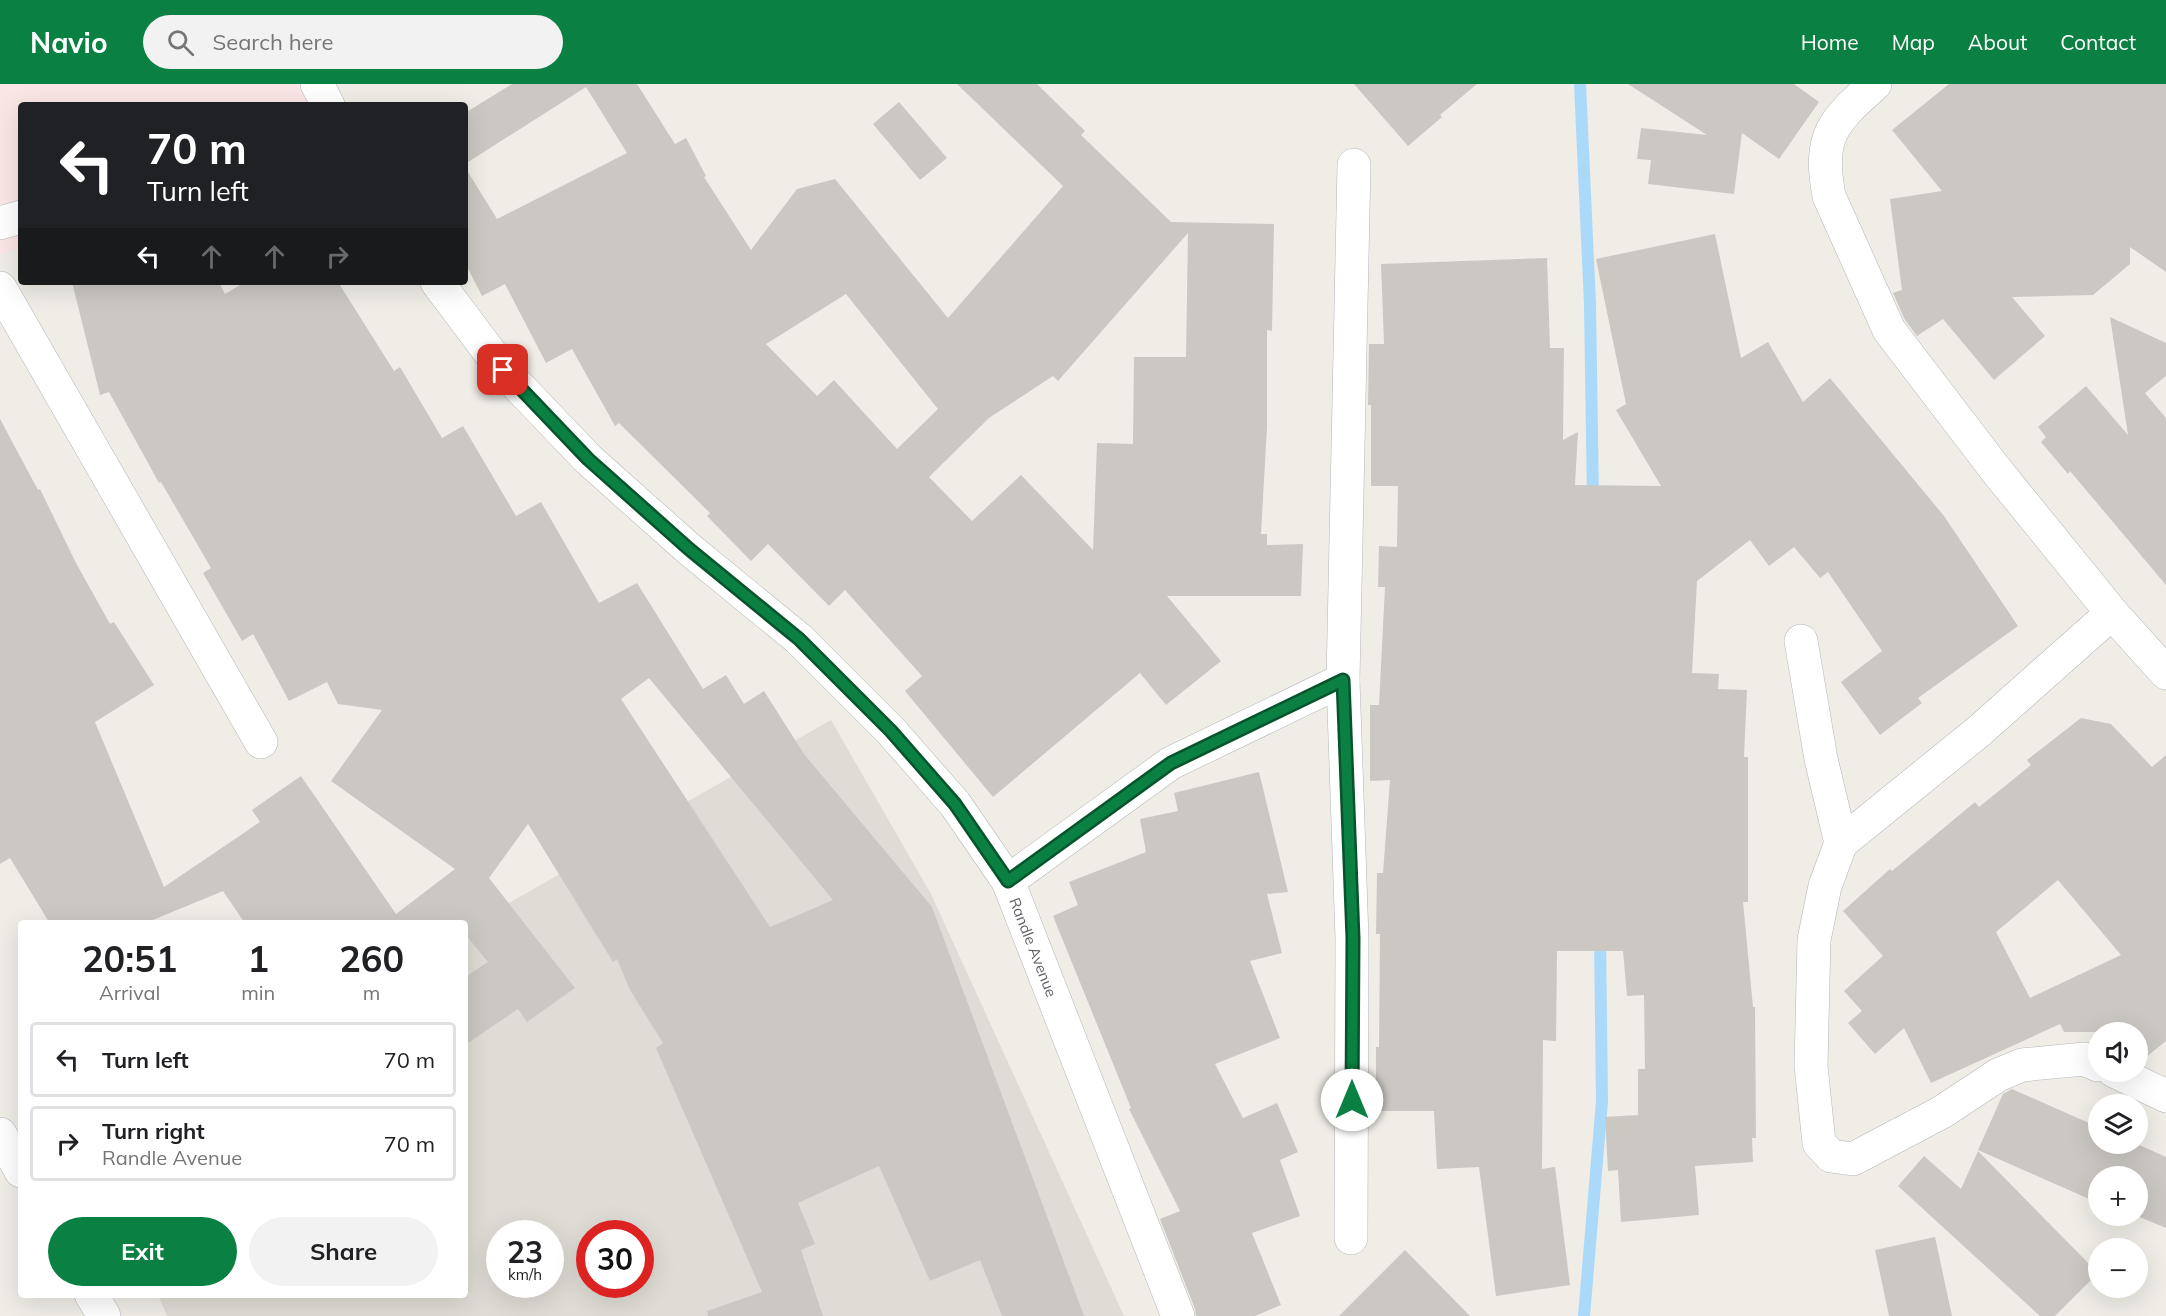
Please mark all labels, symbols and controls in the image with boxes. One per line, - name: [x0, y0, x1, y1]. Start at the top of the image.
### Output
- search box: [143, 15, 563, 69]
- text: Navio: [30, 25, 107, 60]
- icon: search: [164, 26, 197, 59]
- text: Search here: [212, 28, 333, 56]
- text: Home: [1801, 29, 1859, 55]
- text: Map: [1892, 29, 1935, 55]
- text: About: [1968, 29, 2027, 55]
- text: Contact: [2060, 29, 2136, 55]
- text: 70 m: [147, 122, 247, 175]
- icon: left: [48, 126, 126, 204]
- text: Turn left: [147, 174, 249, 208]
- icon: left: [132, 240, 165, 273]
- icon: ahead: [195, 240, 228, 273]
- icon: ahead: [258, 240, 291, 273]
- icon: right: [321, 240, 354, 273]
- pin: [477, 344, 528, 395]
- icon: arrive: [486, 353, 519, 386]
- street label: Randle Avenue: [1006, 895, 1062, 999]
- text: 20:51: [82, 936, 177, 981]
- text: 1: [247, 936, 269, 981]
- text: 260: [339, 936, 404, 981]
- text: Arrival: [99, 980, 160, 1005]
- text: min: [241, 980, 275, 1005]
- text: m: [363, 980, 380, 1005]
- map controls: [2088, 1022, 2148, 1298]
- button: sound: [2088, 1022, 2148, 1082]
- icon: left: [51, 1043, 84, 1076]
- text: Turn left: [102, 1046, 189, 1074]
- text: 70 m: [384, 1046, 435, 1074]
- position arrow: [1320, 1068, 1384, 1132]
- button: layers: [2088, 1094, 2148, 1154]
- text: Turn right: [102, 1117, 205, 1145]
- icon: right: [51, 1127, 84, 1160]
- text: 70 m: [384, 1130, 435, 1158]
- text: Randle Avenue: [102, 1145, 242, 1170]
- button: +: [2088, 1166, 2148, 1226]
- button: Exit: [48, 1217, 237, 1286]
- button: Share: [249, 1217, 438, 1286]
- speed limit sign: 30: [576, 1220, 654, 1298]
- text: 23: [507, 1233, 543, 1271]
- button: −: [2088, 1238, 2148, 1298]
- text: km/h: [508, 1265, 542, 1284]

